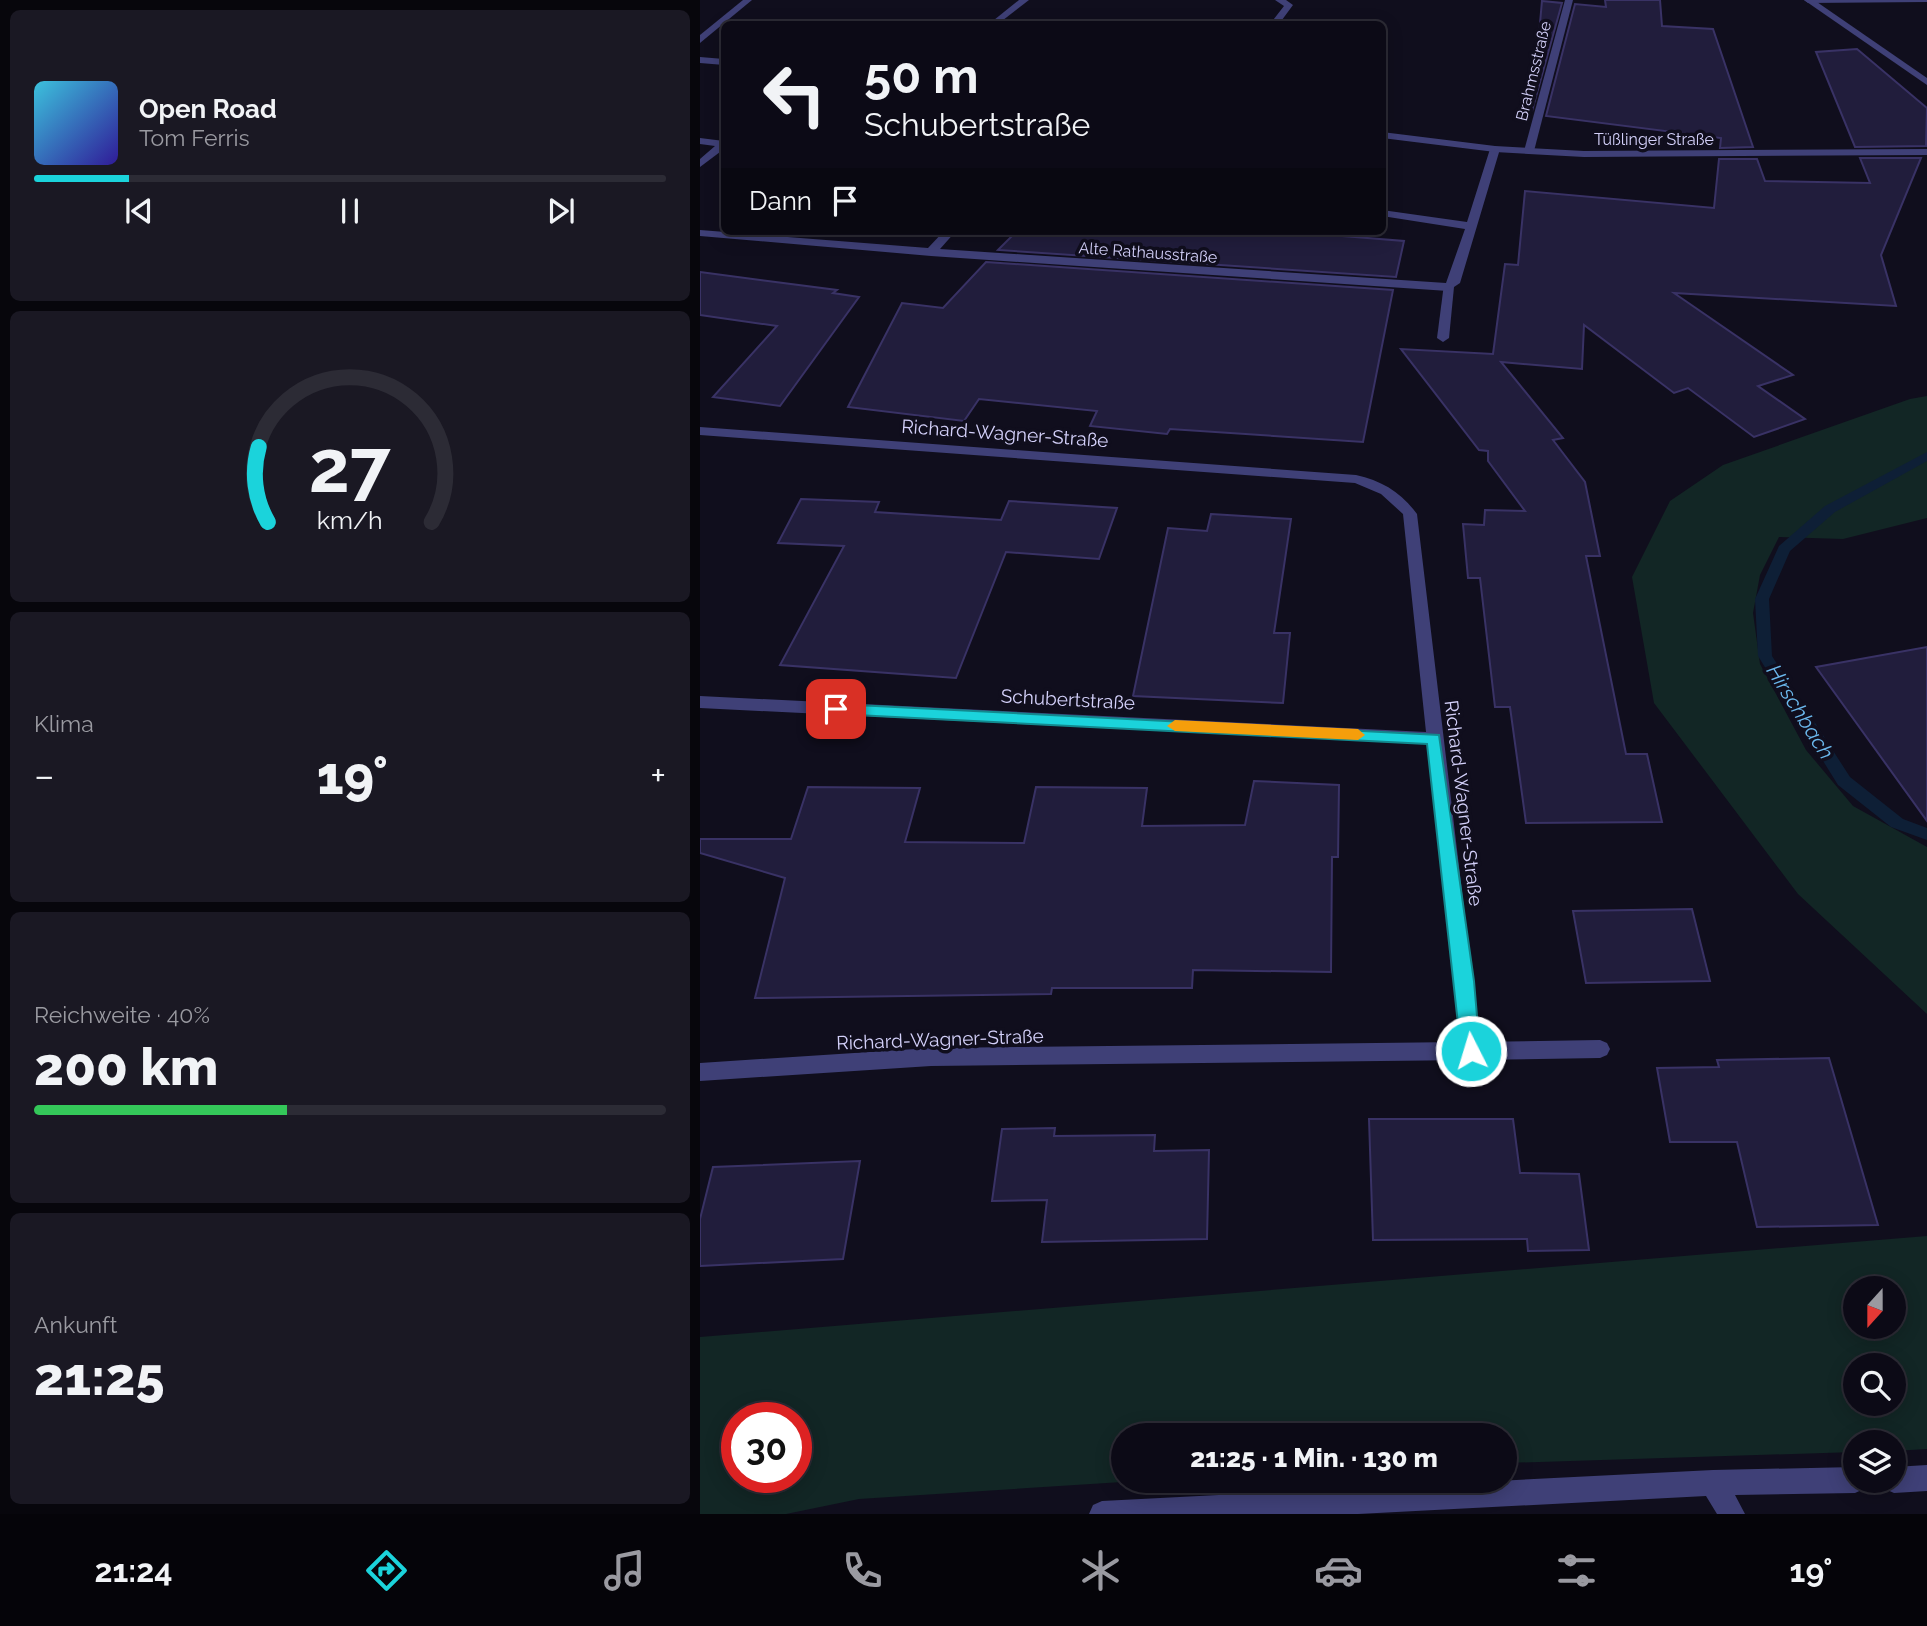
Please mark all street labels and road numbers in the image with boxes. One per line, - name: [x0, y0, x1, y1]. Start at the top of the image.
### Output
- street label: Brahmsstraße: [1512, 19, 1555, 123]
- street label: Tüßlinger Straße: [1594, 130, 1714, 149]
- street label: Alte Rathausstraße: [1078, 238, 1218, 267]
- street label: Richard-Wagner-Straße: [901, 415, 1109, 451]
- street label: Schubertstraße: [1000, 684, 1136, 714]
- street label: Richard-Wagner-Straße: [1440, 699, 1488, 907]
- street label: Richard-Wagner-Straße: [836, 1024, 1044, 1054]

